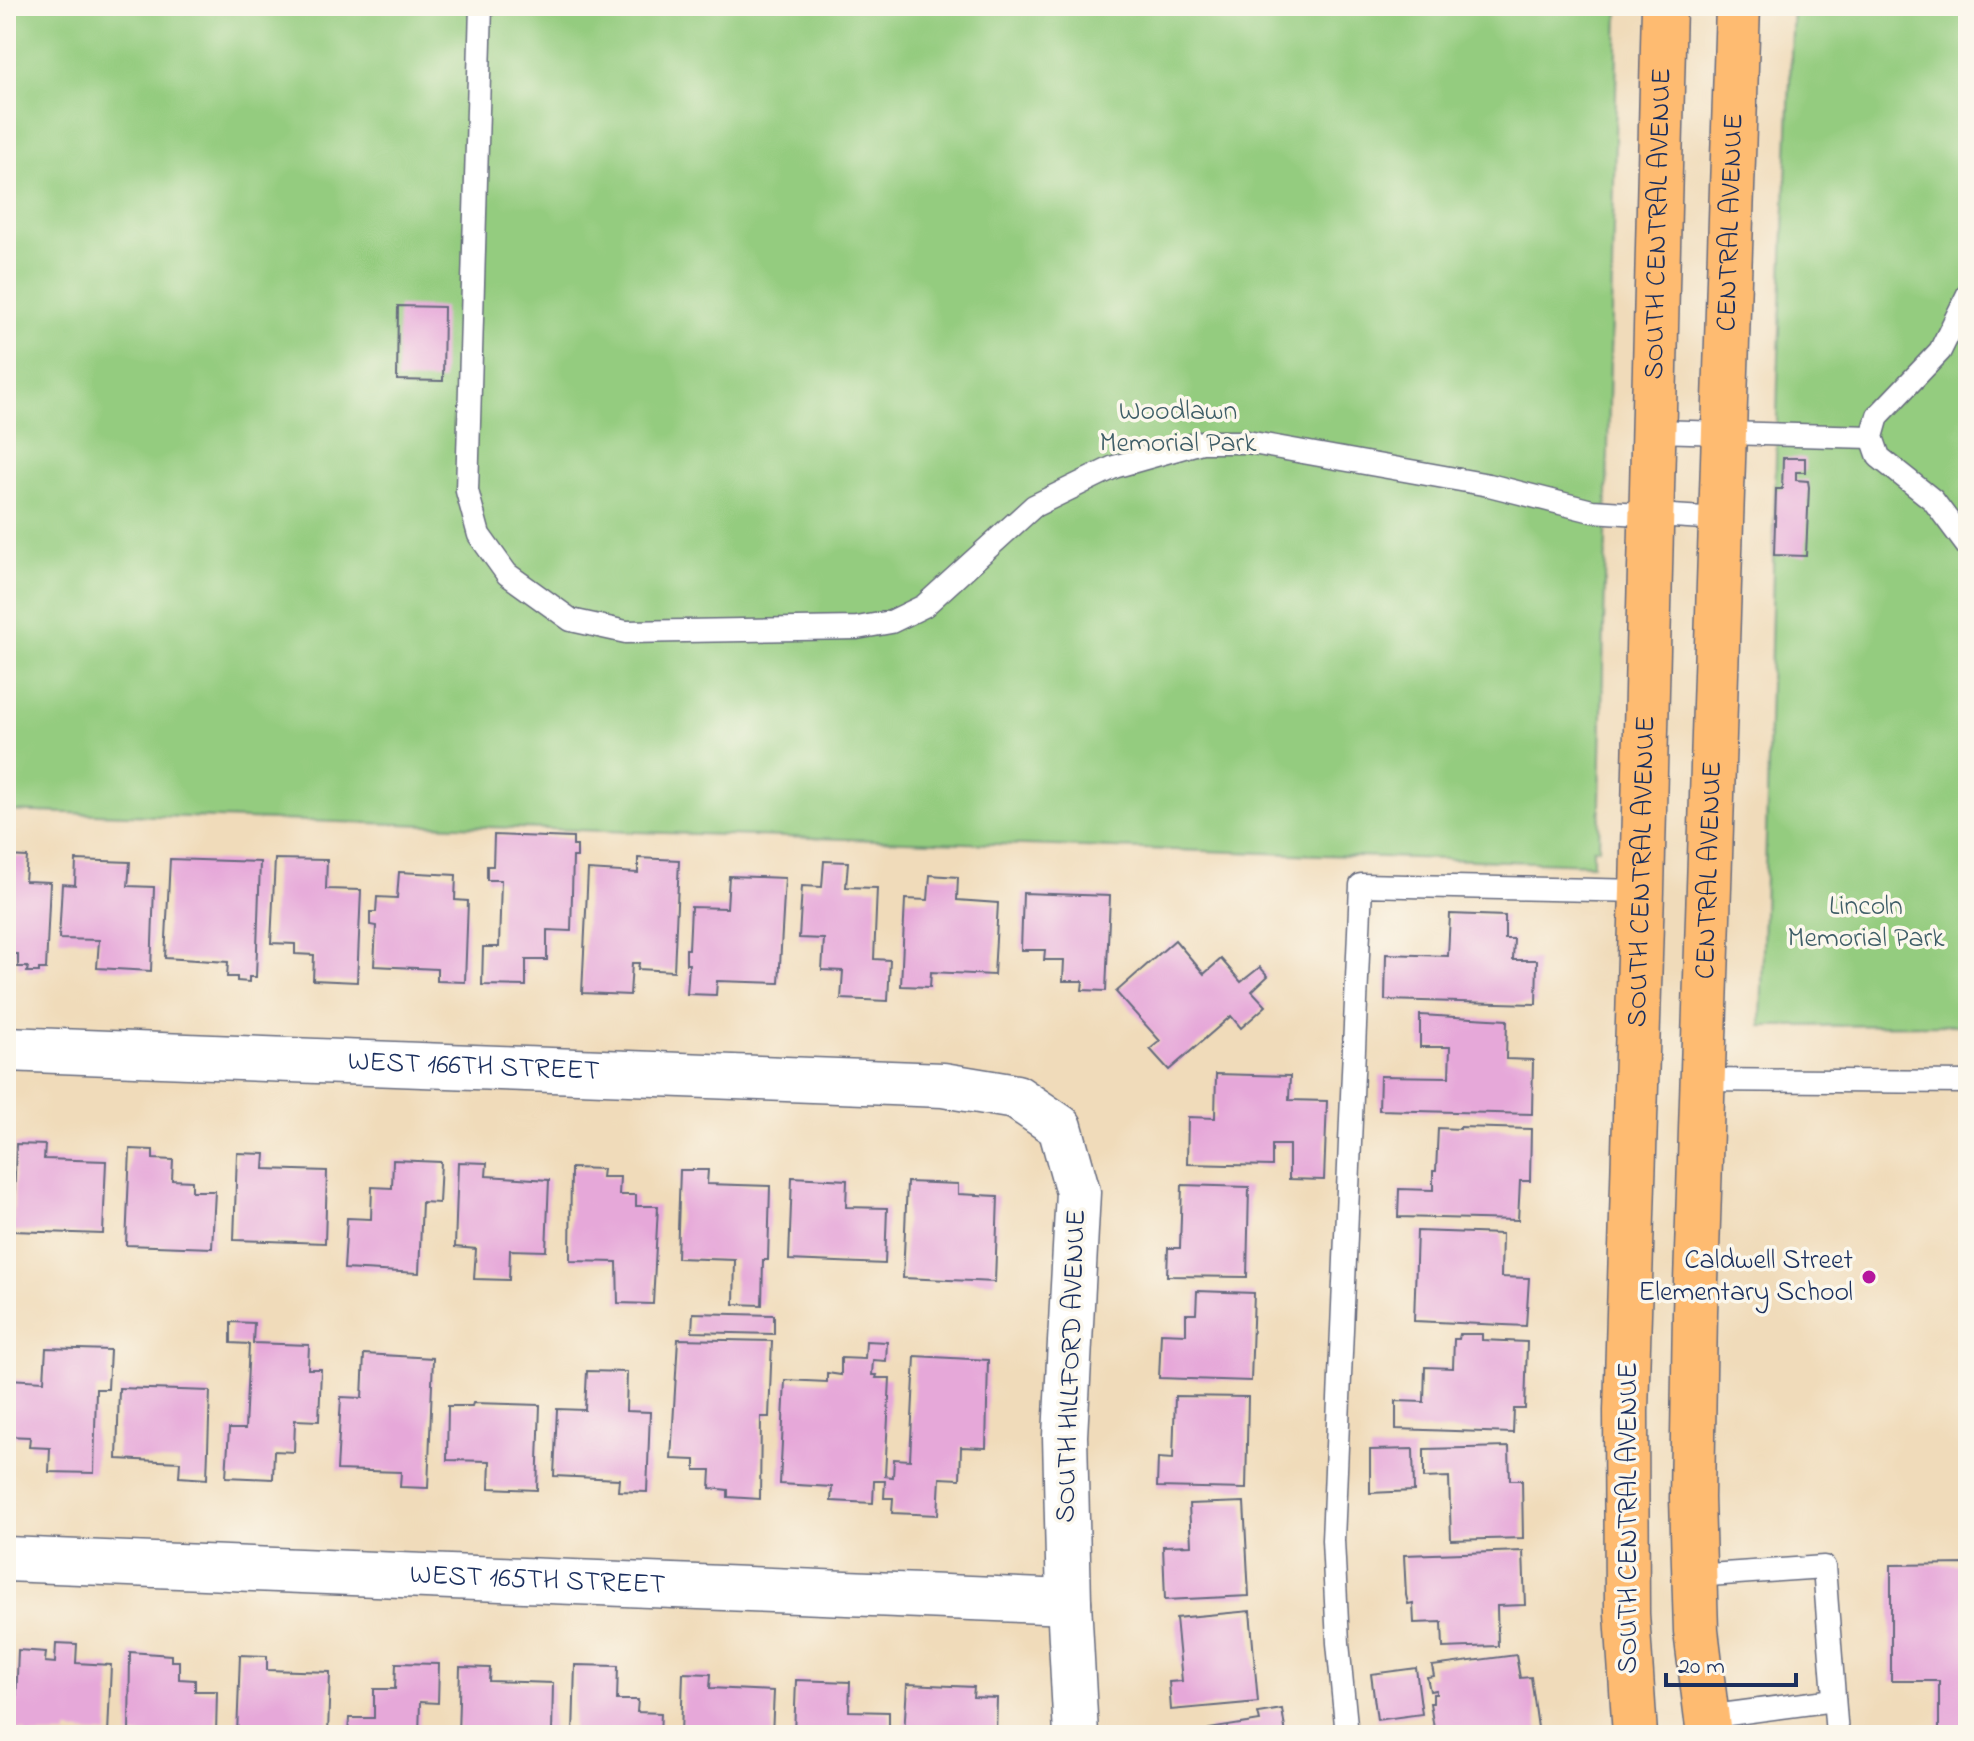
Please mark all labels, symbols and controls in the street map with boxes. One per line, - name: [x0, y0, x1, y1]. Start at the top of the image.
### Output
- street label: SOUTH CENTRAL AVENUE: [1634, 67, 1683, 380]
- street label: CENTRAL AVENUE: [1707, 113, 1755, 332]
- park label: Woodlawn Memorial Park: [1100, 392, 1257, 465]
- street label: SOUTH CENTRAL AVENUE: [1617, 715, 1667, 1028]
- street label: CENTRAL AVENUE: [1685, 760, 1734, 980]
- park label: Lincoln Memorial Park: [1788, 887, 1945, 960]
- street label: WEST 166TH STREET: [347, 1042, 600, 1092]
- street label: SOUTH HILLFORD AVENUE: [1046, 1209, 1098, 1523]
- place label: Caldwell Street Elementary School: [1638, 1241, 1853, 1314]
- marker: Caldwell Street Elementary School: [1860, 1268, 1878, 1286]
- street label: SOUTH CENTRAL AVENUE: [1609, 1362, 1650, 1674]
- street label: WEST 165TH STREET: [409, 1555, 666, 1606]
- scale bar: [1666, 1637, 1796, 1687]
- text: 20 m: [1678, 1650, 1725, 1685]

